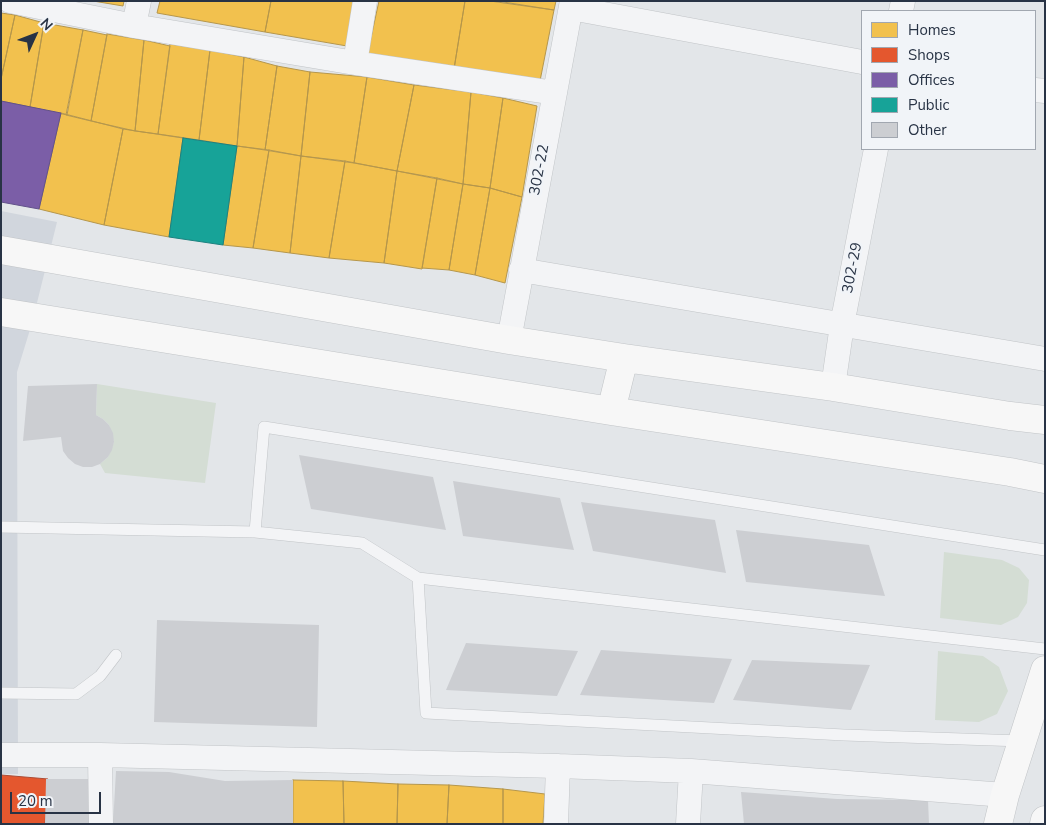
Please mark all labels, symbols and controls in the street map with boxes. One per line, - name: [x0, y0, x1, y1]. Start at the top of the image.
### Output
- north arrow: [10, 10, 60, 60]
- legend: [861, 10, 1036, 150]
- text: N: [36, 14, 57, 35]
- text: Homes: [908, 20, 956, 40]
- text: Shops: [908, 45, 950, 65]
- text: Offices: [908, 70, 955, 90]
- text: Public: [908, 95, 949, 115]
- text: Other: [908, 120, 947, 140]
- street label: 302-22: [526, 143, 554, 197]
- street label: 302-29: [839, 241, 867, 295]
- scale bar: [12, 782, 104, 814]
- text: 20 m: [18, 791, 53, 811]

